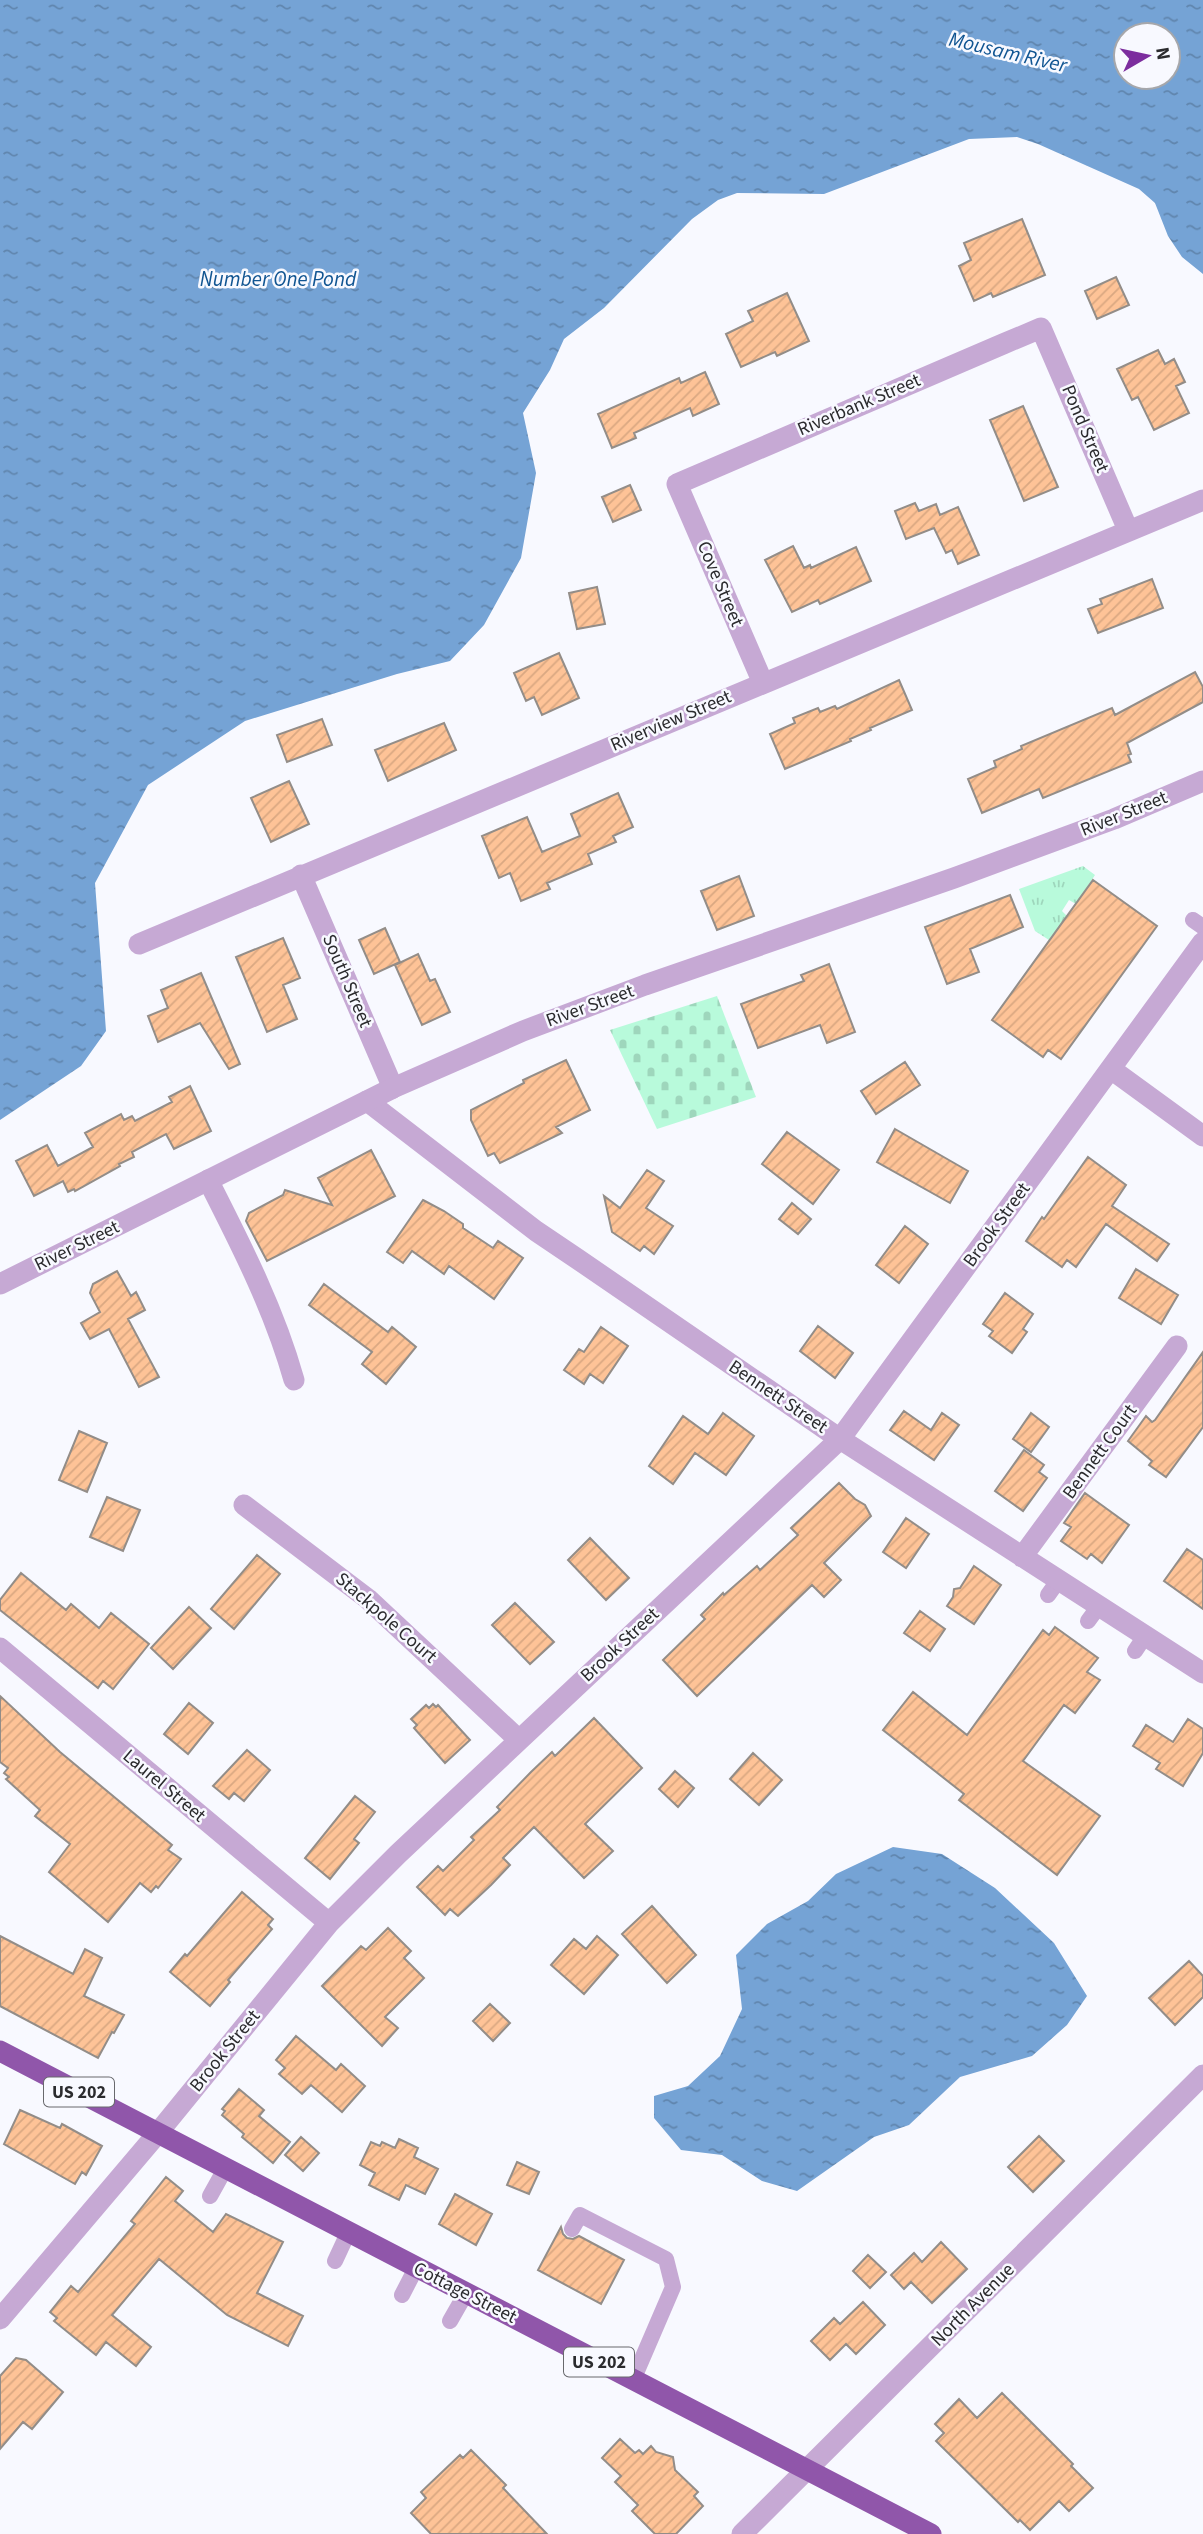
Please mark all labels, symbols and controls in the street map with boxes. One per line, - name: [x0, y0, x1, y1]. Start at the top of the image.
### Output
- north arrow: [1112, 21, 1182, 91]
- water label: Mousam River: [946, 24, 1071, 80]
- text: N: [1148, 45, 1177, 62]
- water label: Number One Pond: [200, 264, 357, 294]
- street label: Riverbank Street: [793, 367, 925, 443]
- street label: Pond Street: [1054, 381, 1116, 478]
- street label: Cove Street: [690, 537, 750, 632]
- street label: Riverview Street: [606, 683, 736, 759]
- street label: River Street: [1076, 784, 1172, 844]
- street label: South Street: [315, 930, 379, 1032]
- street label: River Street: [542, 977, 638, 1034]
- street label: Brook Street: [957, 1177, 1037, 1273]
- street label: River Street: [30, 1214, 125, 1278]
- street label: Bennett Street: [723, 1354, 833, 1441]
- street label: Bennett Court: [1056, 1399, 1144, 1505]
- street label: Stackpole Court: [329, 1566, 443, 1670]
- street label: Brook Street: [575, 1601, 666, 1689]
- street label: Laurel Street: [117, 1743, 212, 1829]
- street label: Brook Street: [183, 2004, 267, 2098]
- road number: US 202: [44, 2078, 114, 2106]
- street label: Cottage Street: [409, 2255, 522, 2331]
- street label: North Avenue: [925, 2257, 1021, 2353]
- road number: US 202: [564, 2348, 634, 2376]

